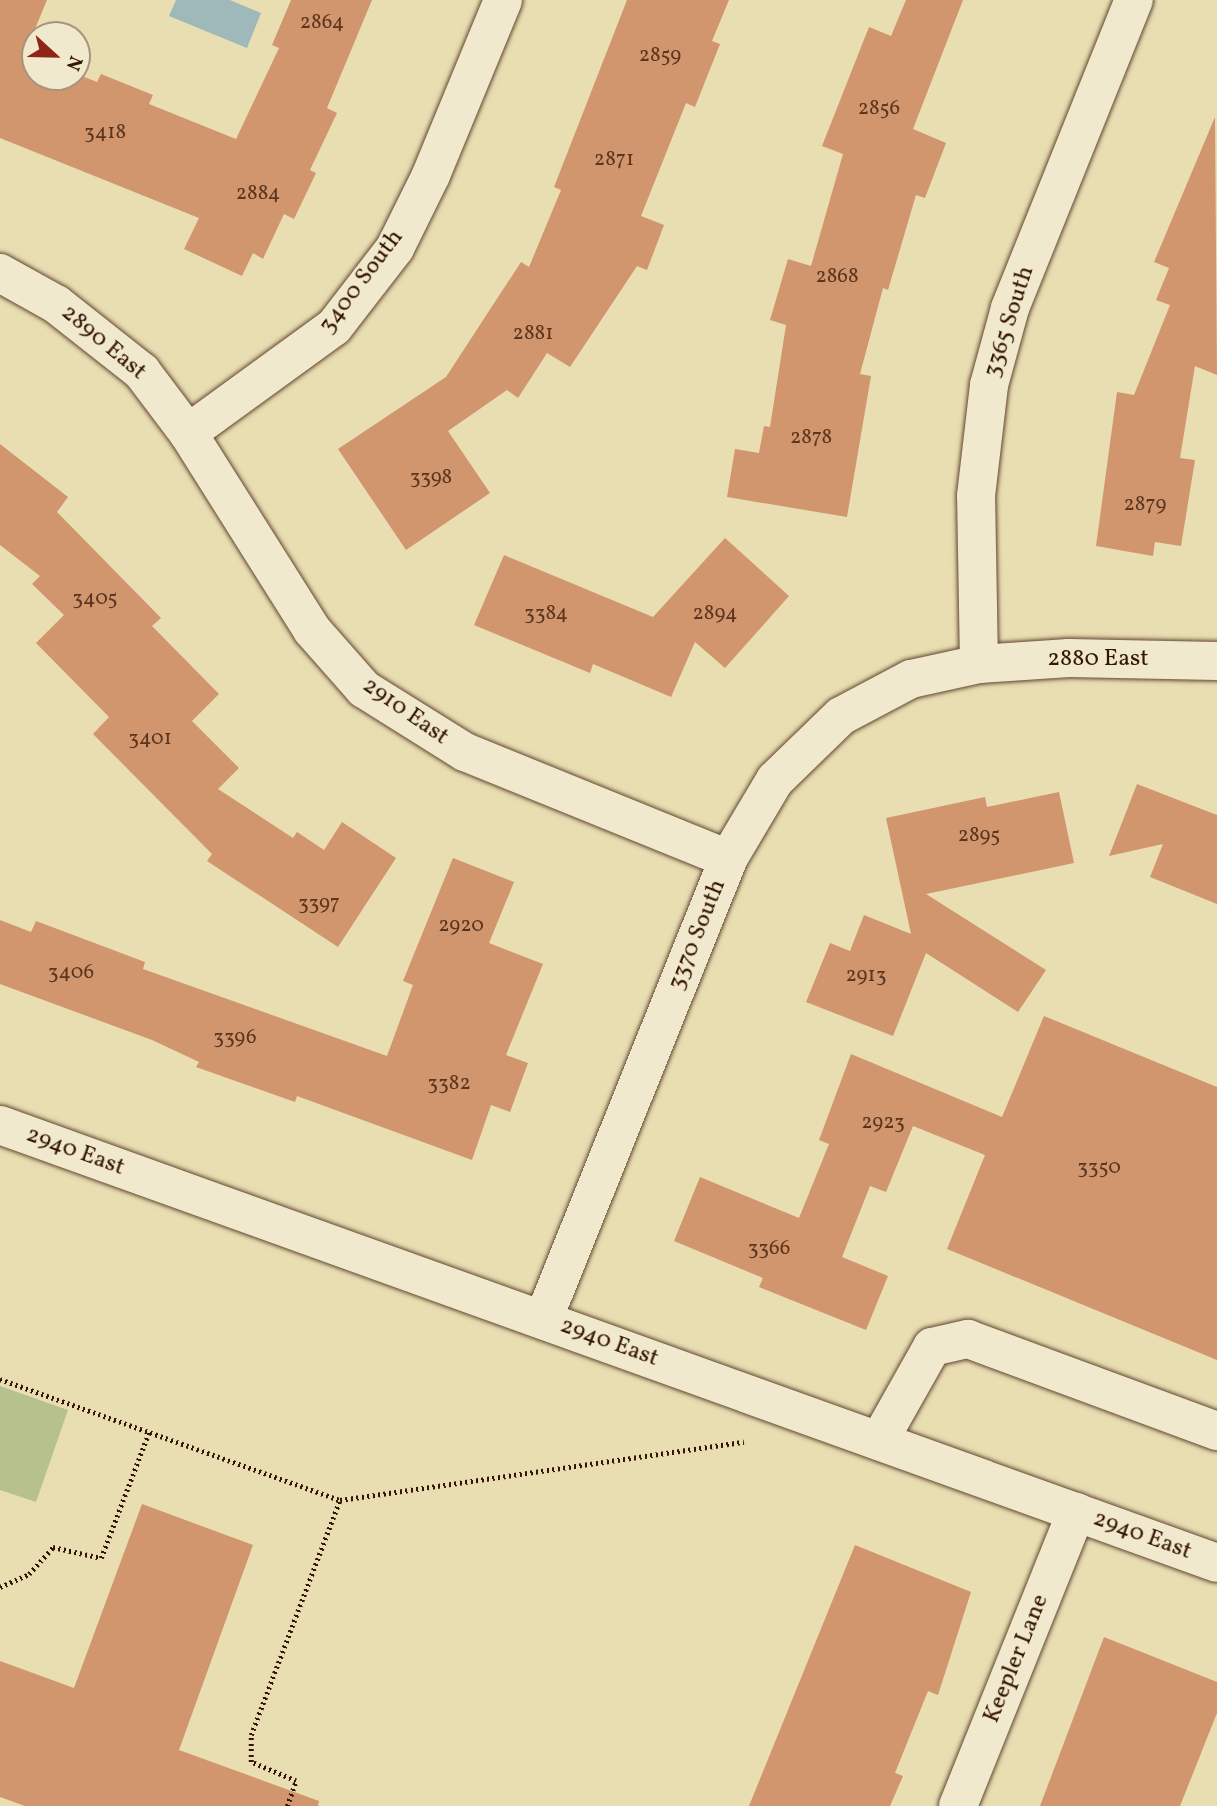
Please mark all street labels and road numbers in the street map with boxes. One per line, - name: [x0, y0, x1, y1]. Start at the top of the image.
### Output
- street label: 3400 South: [314, 224, 410, 340]
- street label: 3365 South: [979, 263, 1041, 381]
- street label: 2890 East: [55, 299, 151, 387]
- street label: 2880 East: [1047, 646, 1149, 674]
- street label: 2910 East: [356, 672, 454, 752]
- street label: 3370 South: [663, 876, 733, 994]
- street label: 2940 East: [22, 1121, 128, 1183]
- street label: 2940 East: [556, 1312, 662, 1374]
- street label: 2940 East: [1089, 1505, 1195, 1567]
- street label: Keepler Lane: [978, 1591, 1056, 1727]

